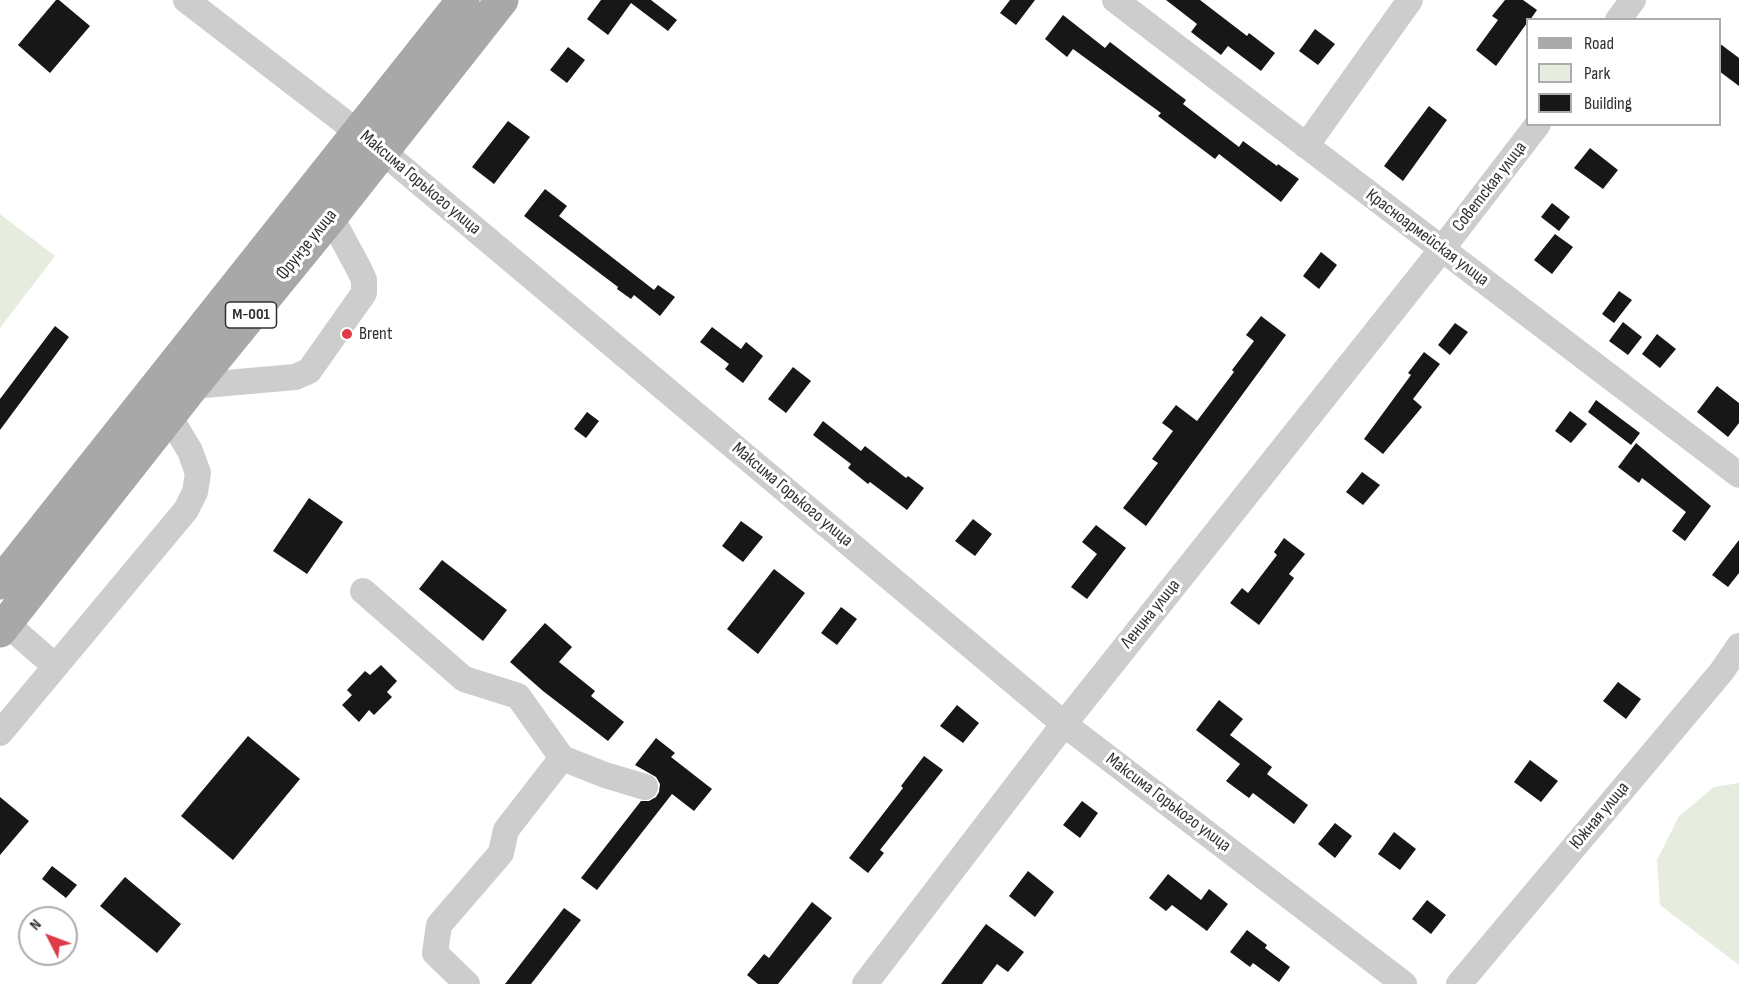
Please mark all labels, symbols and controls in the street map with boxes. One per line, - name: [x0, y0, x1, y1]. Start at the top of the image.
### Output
- legend: [1526, 18, 1721, 126]
- text: Road: [1584, 33, 1614, 54]
- text: Park: [1584, 63, 1610, 84]
- text: Building: [1584, 93, 1632, 114]
- street label: Максима Горького улица: [355, 126, 485, 240]
- street label: Советская улица: [1448, 138, 1532, 236]
- street label: Красноармейская улица: [1361, 185, 1493, 291]
- street label: Фрунзе улица: [272, 205, 342, 285]
- road number: M-001: [226, 302, 276, 328]
- place label: Brent: [359, 323, 392, 345]
- marker: Brent: [340, 327, 354, 341]
- street label: Максима Горького улица: [727, 438, 857, 552]
- street label: Ленина улица: [1117, 575, 1185, 653]
- street label: Максима Горького улица: [1101, 749, 1235, 857]
- street label: Южная улица: [1566, 778, 1634, 854]
- north arrow: [18, 906, 78, 966]
- text: N: [26, 915, 46, 934]

